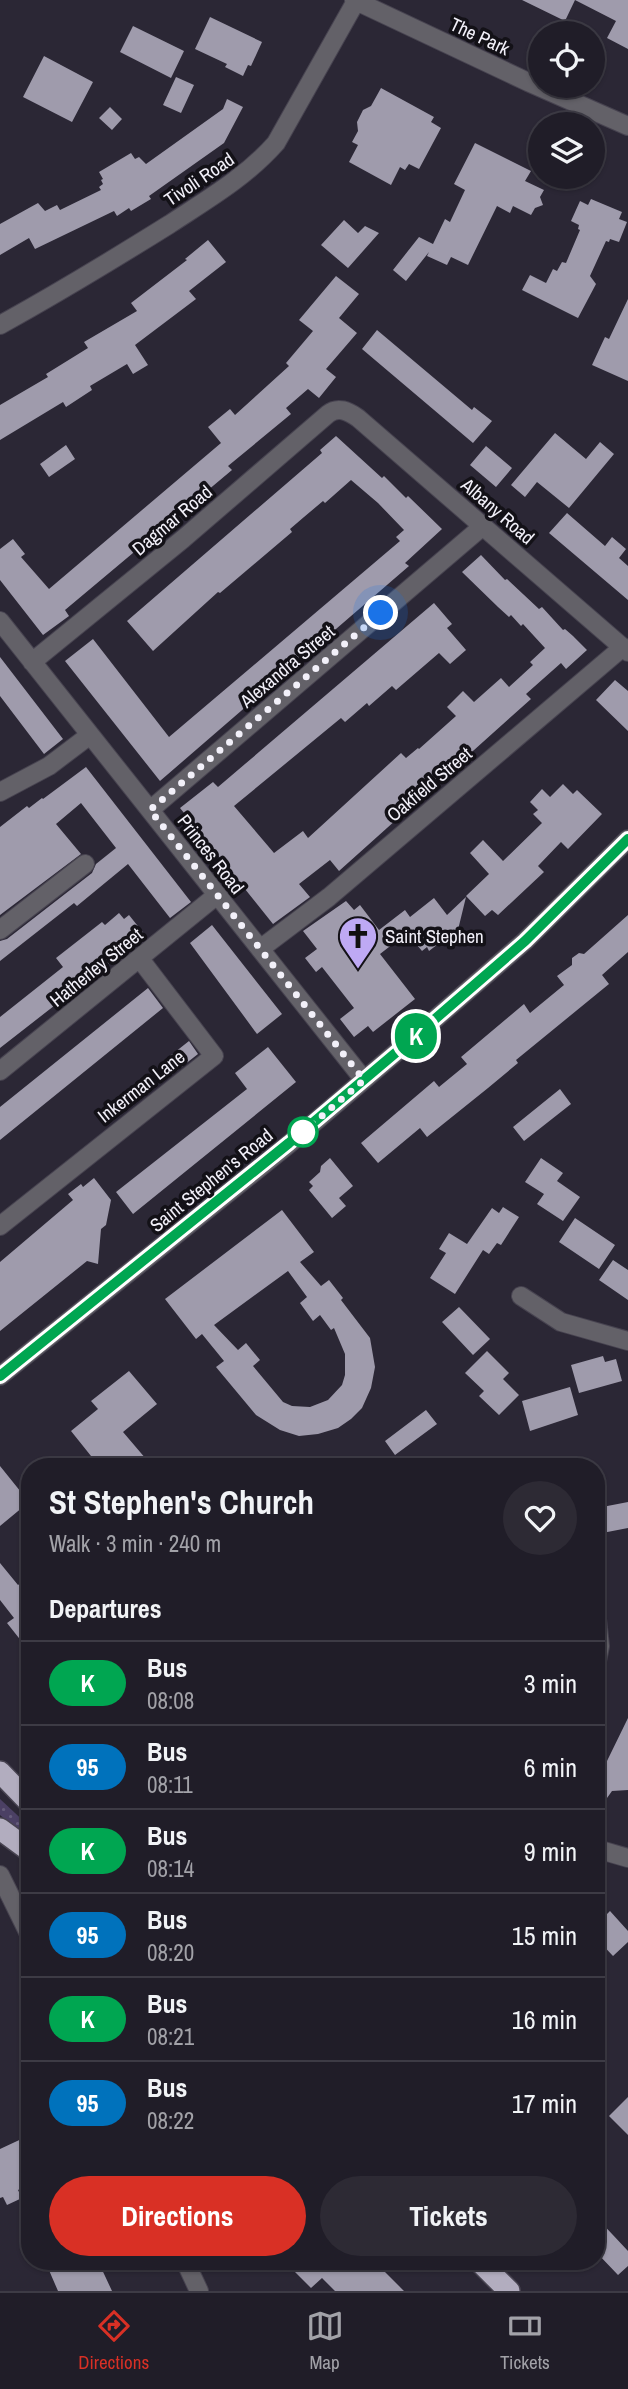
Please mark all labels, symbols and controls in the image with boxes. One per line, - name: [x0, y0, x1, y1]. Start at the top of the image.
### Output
- street label: The Park: [446, 11, 514, 61]
- map controls: [528, 21, 605, 189]
- button: locate: [528, 21, 605, 98]
- button: layers: [528, 112, 605, 189]
- street label: Tivoli Road: [159, 146, 239, 212]
- street label: Albany Road: [455, 471, 540, 550]
- street label: Dagmar Road: [126, 479, 218, 561]
- your location: [363, 595, 398, 630]
- street label: Alexandra Street: [233, 618, 340, 714]
- street label: Oakfield Street: [381, 740, 478, 827]
- street label: Princes Road: [172, 809, 250, 899]
- church icon: Saint Stephen: [337, 915, 379, 970]
- street label: Hatherley Street: [44, 921, 148, 1013]
- place label: Saint Stephen: [385, 923, 484, 949]
- line badge: K: [393, 1013, 439, 1059]
- text: K: [409, 1020, 423, 1052]
- street label: Inkerman Lane: [92, 1044, 190, 1128]
- unlabelled marker: [288, 1117, 318, 1147]
- street label: Saint Stephen's Road: [144, 1122, 278, 1238]
- text: St Stephen's Church: [49, 1480, 314, 1524]
- button: heart: [503, 1481, 577, 1555]
- text: Walk · 3 min · 240 m: [49, 1528, 221, 1559]
- text: Departures: [49, 1591, 162, 1626]
- text: Bus: [147, 1650, 187, 1685]
- text: 3 min: [524, 1666, 577, 1701]
- text: K: [80, 1667, 95, 1699]
- text: 08:08: [147, 1685, 194, 1716]
- text: Bus: [147, 1734, 187, 1769]
- text: 6 min: [524, 1750, 577, 1785]
- text: 95: [77, 1751, 98, 1783]
- text: 08:11: [147, 1769, 193, 1800]
- text: Bus: [147, 1818, 187, 1853]
- text: 9 min: [524, 1834, 577, 1869]
- text: K: [80, 1835, 95, 1867]
- text: 08:14: [147, 1853, 194, 1884]
- text: Bus: [147, 1902, 187, 1937]
- text: 15 min: [512, 1918, 577, 1953]
- text: 95: [77, 1919, 98, 1951]
- text: 08:20: [147, 1937, 194, 1968]
- text: Bus: [147, 1986, 187, 2021]
- text: 16 min: [512, 2002, 577, 2037]
- text: K: [80, 2003, 95, 2035]
- text: 08:21: [147, 2021, 194, 2052]
- text: Bus: [147, 2070, 187, 2105]
- text: 17 min: [512, 2086, 577, 2121]
- text: 95: [77, 2087, 98, 2119]
- text: 08:22: [147, 2105, 194, 2136]
- button: Directions: [49, 2176, 306, 2256]
- button: Tickets: [320, 2176, 577, 2256]
- tab: Directions: [78, 2307, 149, 2375]
- tab: Map: [306, 2307, 344, 2375]
- tab: Tickets: [500, 2307, 550, 2375]

